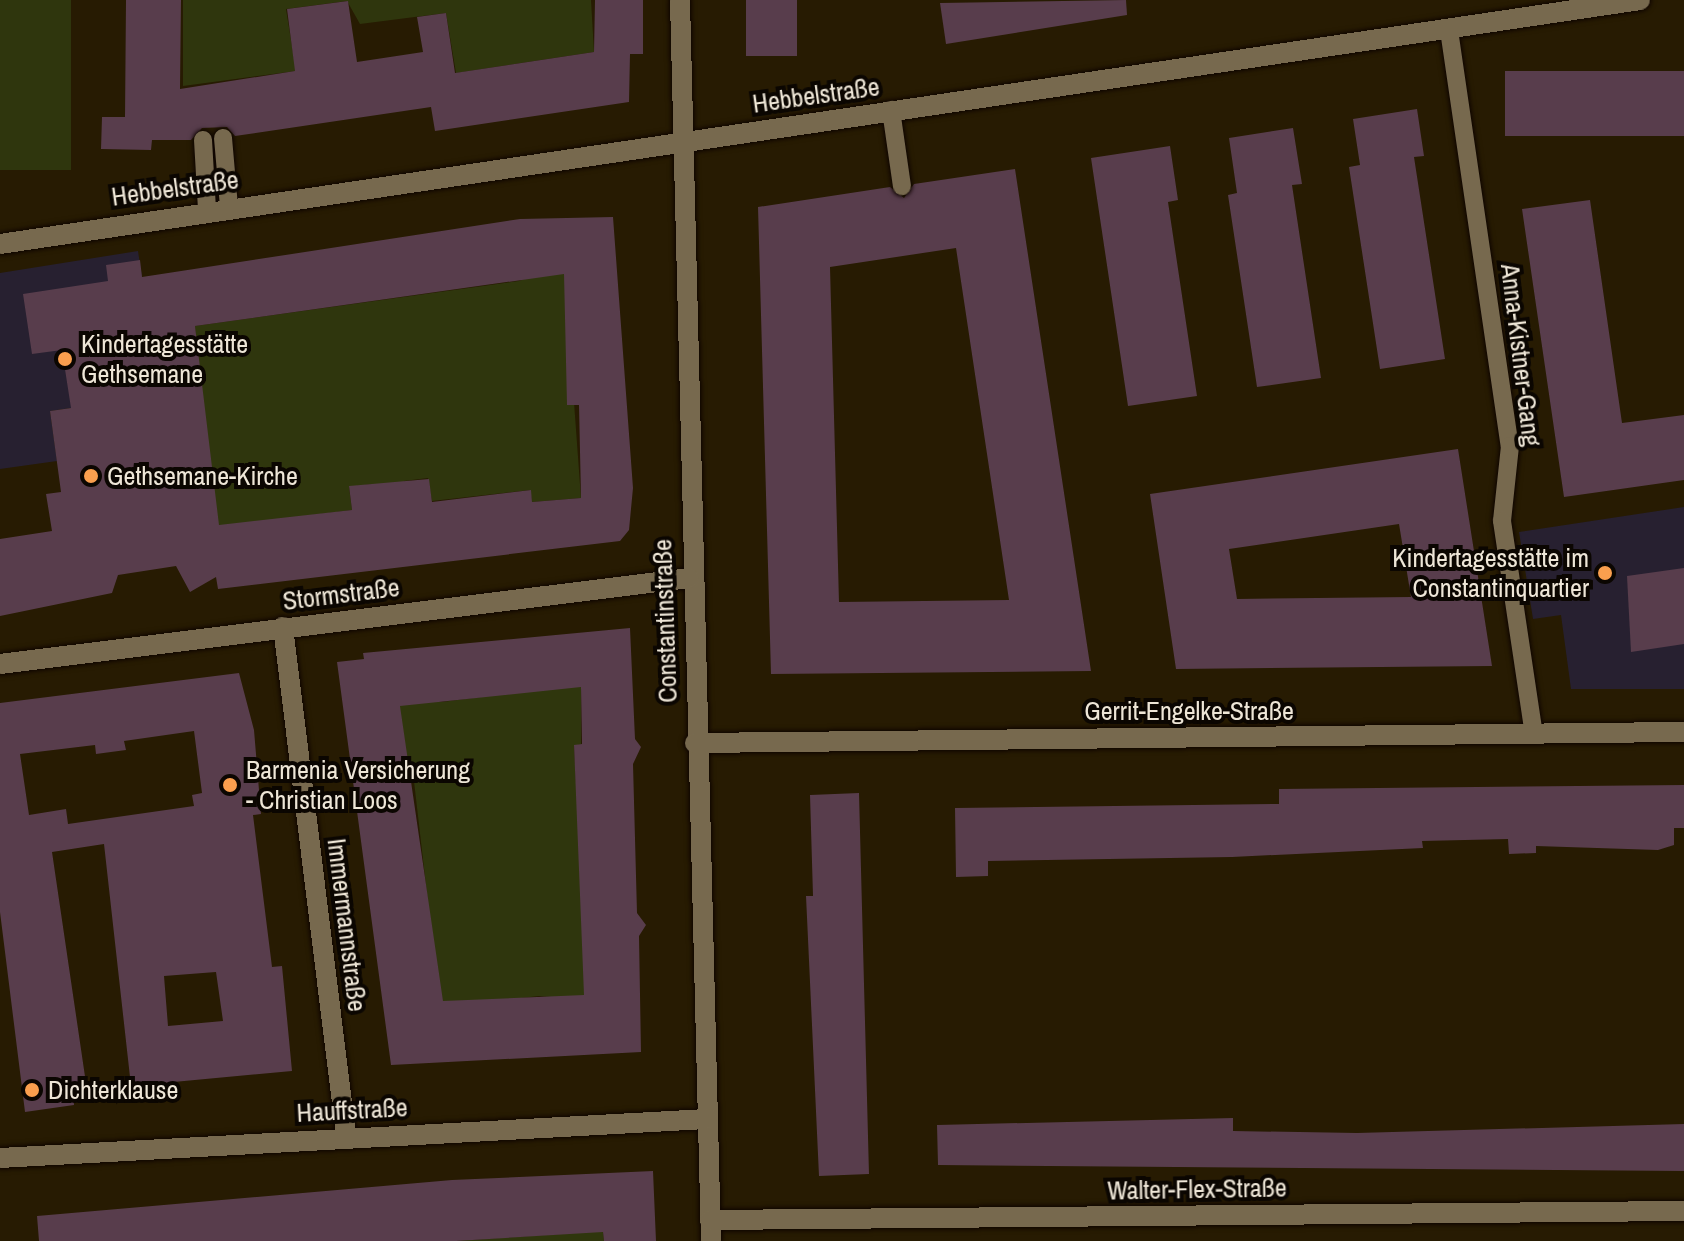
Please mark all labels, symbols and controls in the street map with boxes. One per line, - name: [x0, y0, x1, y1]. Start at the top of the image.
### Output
- street label: Hebbelstraße: [750, 71, 882, 119]
- street label: Hebbelstraße: [109, 164, 241, 212]
- street label: Anna-Kistner-Gang: [1494, 262, 1548, 448]
- place label: Kindertagesstätte Gethsemane: [81, 328, 248, 390]
- marker: Kindertagesstätte Gethsemane: [56, 350, 74, 368]
- place label: Gethsemane-Kirche: [107, 460, 298, 492]
- marker: Gethsemane-Kirche: [82, 467, 100, 485]
- street label: Constantinstraße: [647, 539, 683, 703]
- place label: Kindertagesstätte im Constantinquartier: [1392, 542, 1589, 604]
- marker: Kindertagesstätte im Constantinquartier: [1596, 564, 1614, 582]
- street label: Stormstraße: [281, 571, 401, 617]
- street label: Gerrit-Engelke-Straße: [1084, 695, 1294, 727]
- place label: Barmenia Versicherung - Christian Loos: [246, 754, 470, 816]
- marker: Barmenia Versicherung - Christian Loos: [221, 776, 239, 794]
- street label: Immermannstraße: [321, 837, 373, 1013]
- place label: Dichterklause: [48, 1074, 178, 1106]
- marker: Dichterklause: [23, 1081, 41, 1099]
- street label: Hauffstraße: [296, 1092, 408, 1128]
- street label: Walter-Flex-Straße: [1107, 1172, 1287, 1206]

